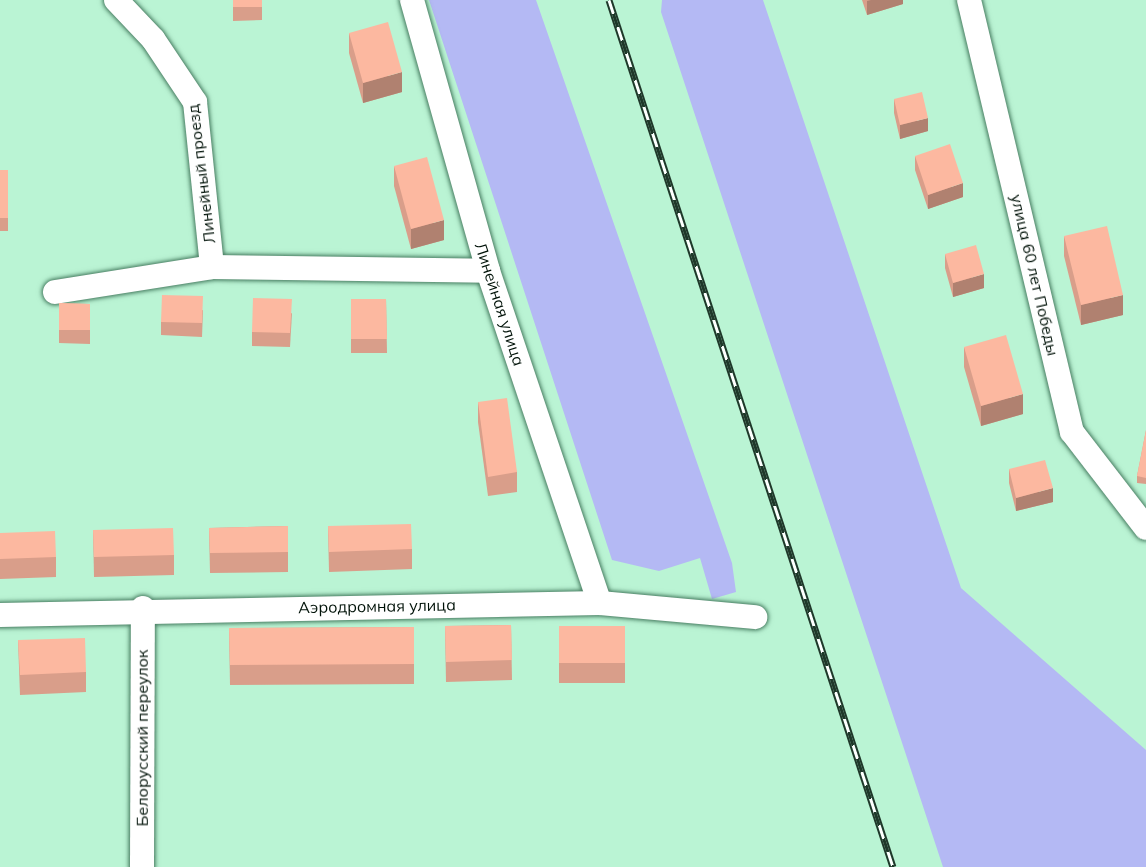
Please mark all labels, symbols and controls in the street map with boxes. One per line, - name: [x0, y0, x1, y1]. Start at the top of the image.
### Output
- street label: Линейный проезд: [183, 103, 219, 245]
- street label: улица 60 лет Победы: [1007, 192, 1063, 358]
- street label: Линейная улица: [471, 240, 529, 368]
- street label: Аэродромная улица: [298, 595, 456, 617]
- street label: Белорусский переулок: [132, 650, 152, 826]

